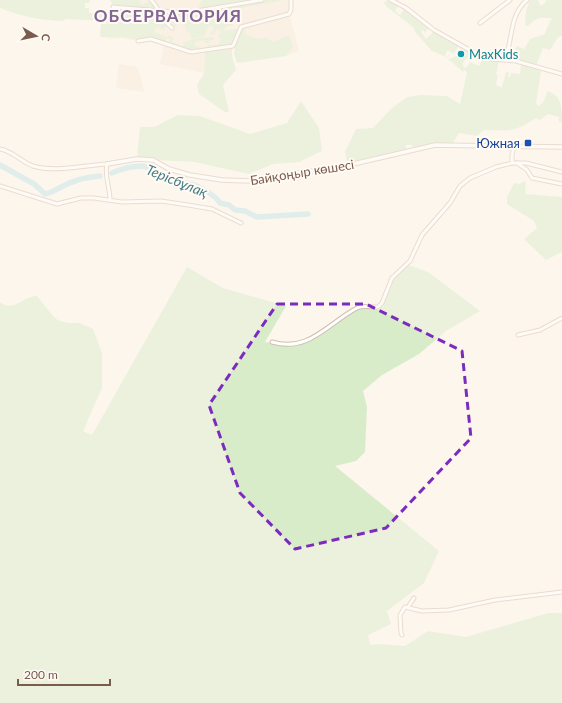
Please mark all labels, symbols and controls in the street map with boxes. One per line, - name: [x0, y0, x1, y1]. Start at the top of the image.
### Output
- district label: ОБСЕРВАТОРИЯ: [94, 5, 242, 26]
- north arrow: [16, 16, 56, 56]
- text: С: [39, 33, 53, 43]
- place label: MaxKids: [469, 46, 519, 62]
- marker: MaxKids: [456, 49, 466, 59]
- place label: Южная: [476, 135, 520, 151]
- marker: Южная: [523, 138, 533, 148]
- street label: Байқоңыр көшесі: [249, 156, 355, 188]
- water label: Терісбұлақ: [144, 160, 211, 201]
- scale bar: [18, 661, 110, 687]
- text: 200 m: [24, 667, 58, 682]

